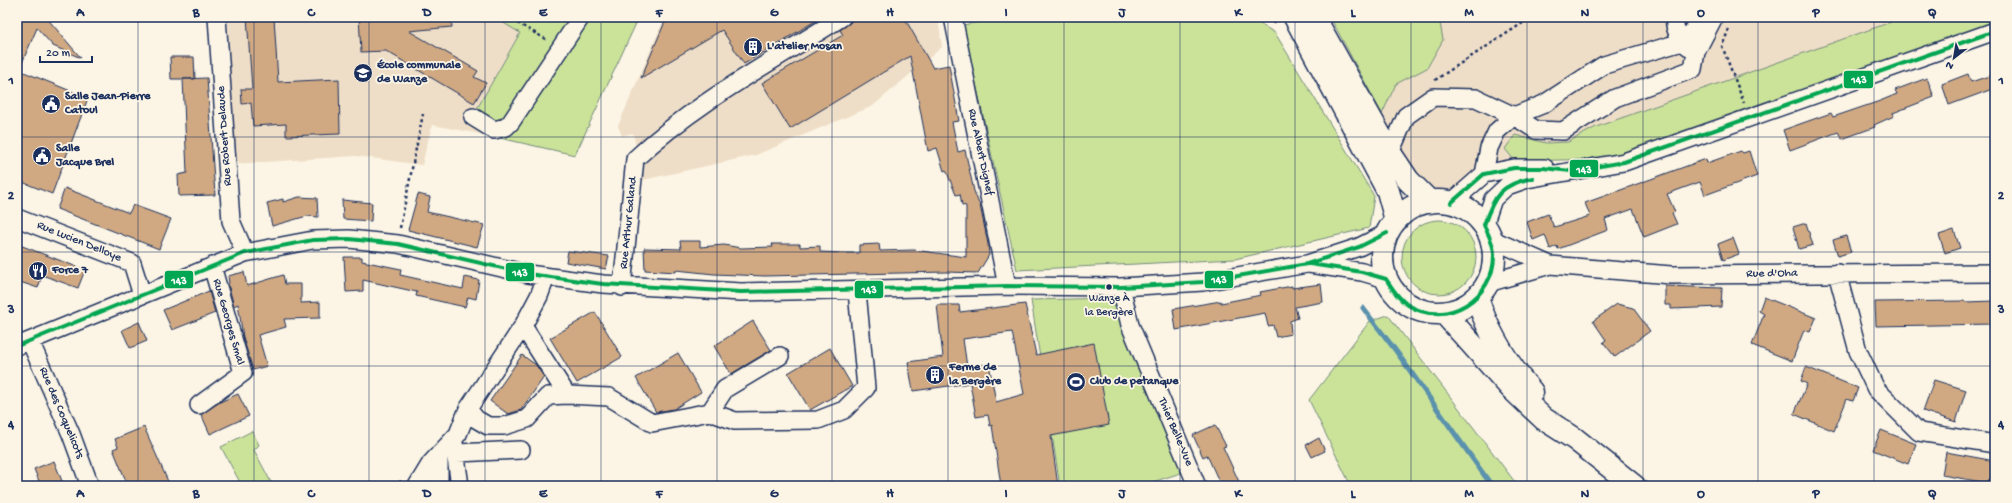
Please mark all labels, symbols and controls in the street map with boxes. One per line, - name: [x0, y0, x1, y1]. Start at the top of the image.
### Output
- text: A: [75, 6, 85, 21]
- text: B: [192, 6, 201, 21]
- text: C: [306, 6, 316, 21]
- text: D: [422, 6, 432, 21]
- text: E: [539, 6, 548, 21]
- text: F: [655, 6, 664, 21]
- text: G: [770, 6, 779, 21]
- text: H: [886, 6, 894, 21]
- text: I: [1004, 6, 1008, 21]
- text: J: [1118, 6, 1127, 21]
- text: K: [1233, 6, 1243, 21]
- text: L: [1351, 6, 1357, 21]
- text: M: [1464, 6, 1474, 21]
- text: N: [1581, 6, 1590, 21]
- text: O: [1697, 6, 1705, 21]
- text: P: [1811, 6, 1820, 21]
- text: Q: [1928, 6, 1937, 21]
- building icon: L'atelier Mosan: [742, 36, 764, 58]
- scale bar: [40, 38, 92, 64]
- north arrow: [1934, 38, 1974, 78]
- place label: L'atelier Mosan: [767, 40, 842, 54]
- text: 20 m: [46, 47, 71, 61]
- text: N: [1944, 58, 1956, 72]
- place label: École communale de Wanze: [376, 59, 461, 87]
- school or university icon: École communale de Wanze: [352, 62, 374, 84]
- line badge: 143: [1843, 70, 1874, 89]
- text: 1: [7, 74, 14, 89]
- text: 1: [1997, 74, 2004, 89]
- text: 143: [1850, 75, 1867, 87]
- street label: Rue Robert Delaude: [214, 85, 235, 186]
- place label: Salle Jean-Pierre Catoul: [64, 90, 151, 118]
- public building icon: Salle Jean-Pierre Catoul: [40, 93, 62, 115]
- street label: Rue Albert Dignef: [964, 107, 996, 198]
- place label: Salle Jacque Brel: [55, 142, 115, 170]
- public building icon: Salle Jacque Brel: [31, 145, 53, 167]
- line badge: 143: [1569, 159, 1599, 178]
- text: 143: [1575, 165, 1592, 177]
- street label: Rue Arthur Galand: [617, 175, 641, 270]
- text: 2: [8, 189, 15, 204]
- text: 2: [1998, 189, 2005, 204]
- street label: Rue Lucien Delloye: [35, 219, 124, 266]
- restaurant icon: Force 7: [27, 260, 49, 282]
- line badge: 143: [505, 262, 535, 282]
- place label: Force 7: [51, 264, 89, 278]
- street label: Rue d'Oha: [1746, 267, 1798, 281]
- text: 143: [511, 268, 528, 280]
- line badge: 143: [164, 270, 194, 289]
- line badge: 143: [1204, 270, 1234, 289]
- text: 143: [1210, 275, 1227, 287]
- text: 143: [170, 276, 187, 288]
- street label: Rue Georges Smal: [209, 277, 247, 367]
- line badge: 143: [854, 280, 884, 299]
- marker: Wanze À la Bergère: [1104, 282, 1114, 292]
- text: 143: [860, 285, 877, 297]
- place label: Wanze À la Bergère: [1085, 292, 1133, 319]
- text: 3: [7, 303, 15, 318]
- text: 3: [1997, 303, 2005, 318]
- place label: Ferme de la Bergère: [948, 361, 1002, 389]
- building icon: Ferme de la Bergère: [924, 364, 946, 386]
- street label: Rue des Coquelicots: [35, 365, 87, 461]
- sports icon: Club de petanque: [1065, 371, 1087, 393]
- place label: Club de petanque: [1089, 375, 1179, 389]
- street label: Thier Belle-Vue: [1154, 395, 1196, 469]
- text: 4: [7, 418, 15, 433]
- text: 4: [1997, 418, 2005, 433]
- text: A: [75, 487, 85, 502]
- text: B: [192, 487, 201, 502]
- text: C: [306, 487, 316, 502]
- text: D: [422, 487, 432, 502]
- text: E: [539, 487, 548, 502]
- text: F: [655, 487, 664, 502]
- text: G: [770, 487, 779, 502]
- text: H: [886, 487, 894, 502]
- text: I: [1004, 487, 1008, 502]
- text: J: [1118, 487, 1127, 502]
- text: K: [1233, 487, 1243, 502]
- text: L: [1351, 487, 1357, 502]
- text: M: [1464, 487, 1474, 502]
- text: N: [1581, 487, 1590, 502]
- text: O: [1697, 487, 1705, 502]
- text: P: [1811, 487, 1820, 502]
- text: Q: [1928, 487, 1937, 502]

